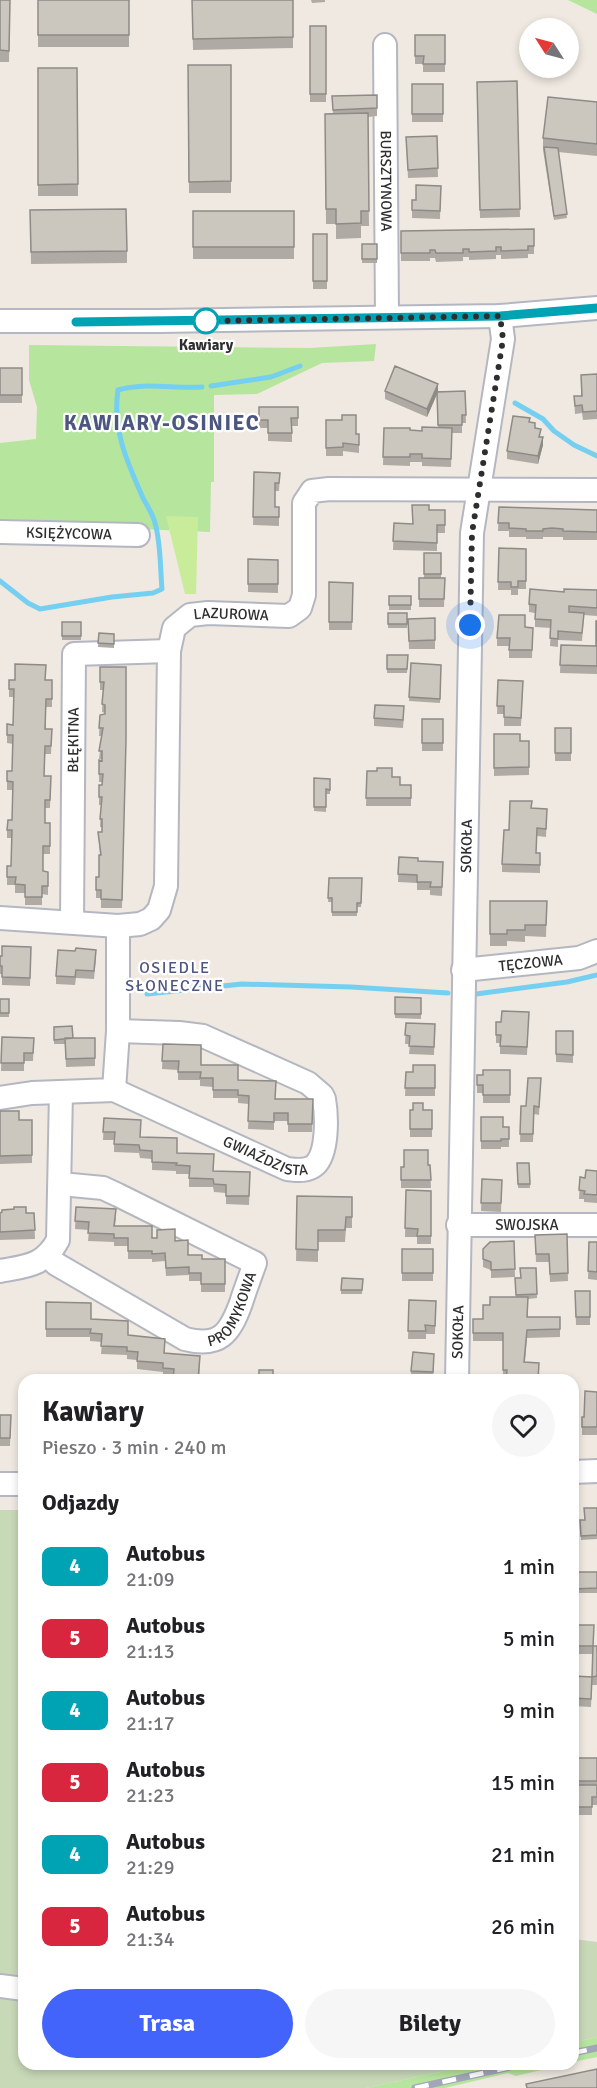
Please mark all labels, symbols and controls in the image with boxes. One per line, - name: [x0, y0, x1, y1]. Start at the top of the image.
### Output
- north arrow: [519, 18, 579, 78]
- map controls: [519, 18, 579, 78]
- street label: BURSZTYNOWA: [377, 130, 395, 232]
- marker: Kawiary: [193, 308, 219, 334]
- place label: Kawiary: [179, 336, 234, 354]
- district label: KAWIARY-OSINIEC: [64, 410, 260, 436]
- street label: KSIĘŻYCOWA: [26, 524, 112, 543]
- street label: LAZUROWA: [193, 604, 269, 624]
- your location: [455, 610, 485, 640]
- street label: BŁĘKITNA: [64, 707, 83, 773]
- street label: SOKOŁA: [457, 819, 476, 873]
- street label: TĘCZOWA: [498, 951, 564, 975]
- district label: OSIEDLE SŁONECZNE: [125, 958, 225, 996]
- street label: GWIAŹDZISTA: [220, 1132, 309, 1179]
- street label: SWOJSKA: [495, 1216, 559, 1234]
- street label: PROMYKOWA: [206, 1269, 260, 1350]
- street label: SOKOŁA: [448, 1305, 467, 1359]
- button: heart: [492, 1394, 555, 1457]
- text: Kawiary: [42, 1395, 144, 1429]
- text: Pieszo · 3 min · 240 m: [42, 1435, 227, 1460]
- text: Odjazdy: [42, 1489, 119, 1516]
- text: Autobus: [126, 1540, 205, 1567]
- text: 4: [69, 1553, 81, 1579]
- text: 1 min: [503, 1553, 555, 1580]
- text: 21:09: [126, 1567, 175, 1592]
- text: Autobus: [126, 1612, 205, 1639]
- text: 5: [69, 1625, 81, 1651]
- text: 5 min: [503, 1625, 555, 1652]
- text: 21:13: [126, 1639, 175, 1664]
- text: Autobus: [126, 1684, 205, 1711]
- text: 4: [69, 1697, 81, 1723]
- text: 9 min: [503, 1697, 555, 1724]
- text: 21:17: [126, 1711, 175, 1736]
- text: Autobus: [126, 1756, 205, 1783]
- text: 5: [69, 1769, 81, 1795]
- text: 15 min: [491, 1769, 555, 1796]
- text: 21:23: [126, 1783, 175, 1808]
- text: Autobus: [126, 1828, 205, 1855]
- text: 4: [69, 1841, 81, 1867]
- text: 21 min: [491, 1841, 555, 1868]
- text: 21:29: [126, 1855, 175, 1880]
- text: Autobus: [126, 1900, 205, 1927]
- text: 5: [69, 1913, 81, 1939]
- text: 26 min: [491, 1913, 555, 1940]
- text: 21:34: [126, 1927, 175, 1952]
- button: Trasa: [42, 1989, 293, 2058]
- button: Bilety: [305, 1989, 555, 2058]

